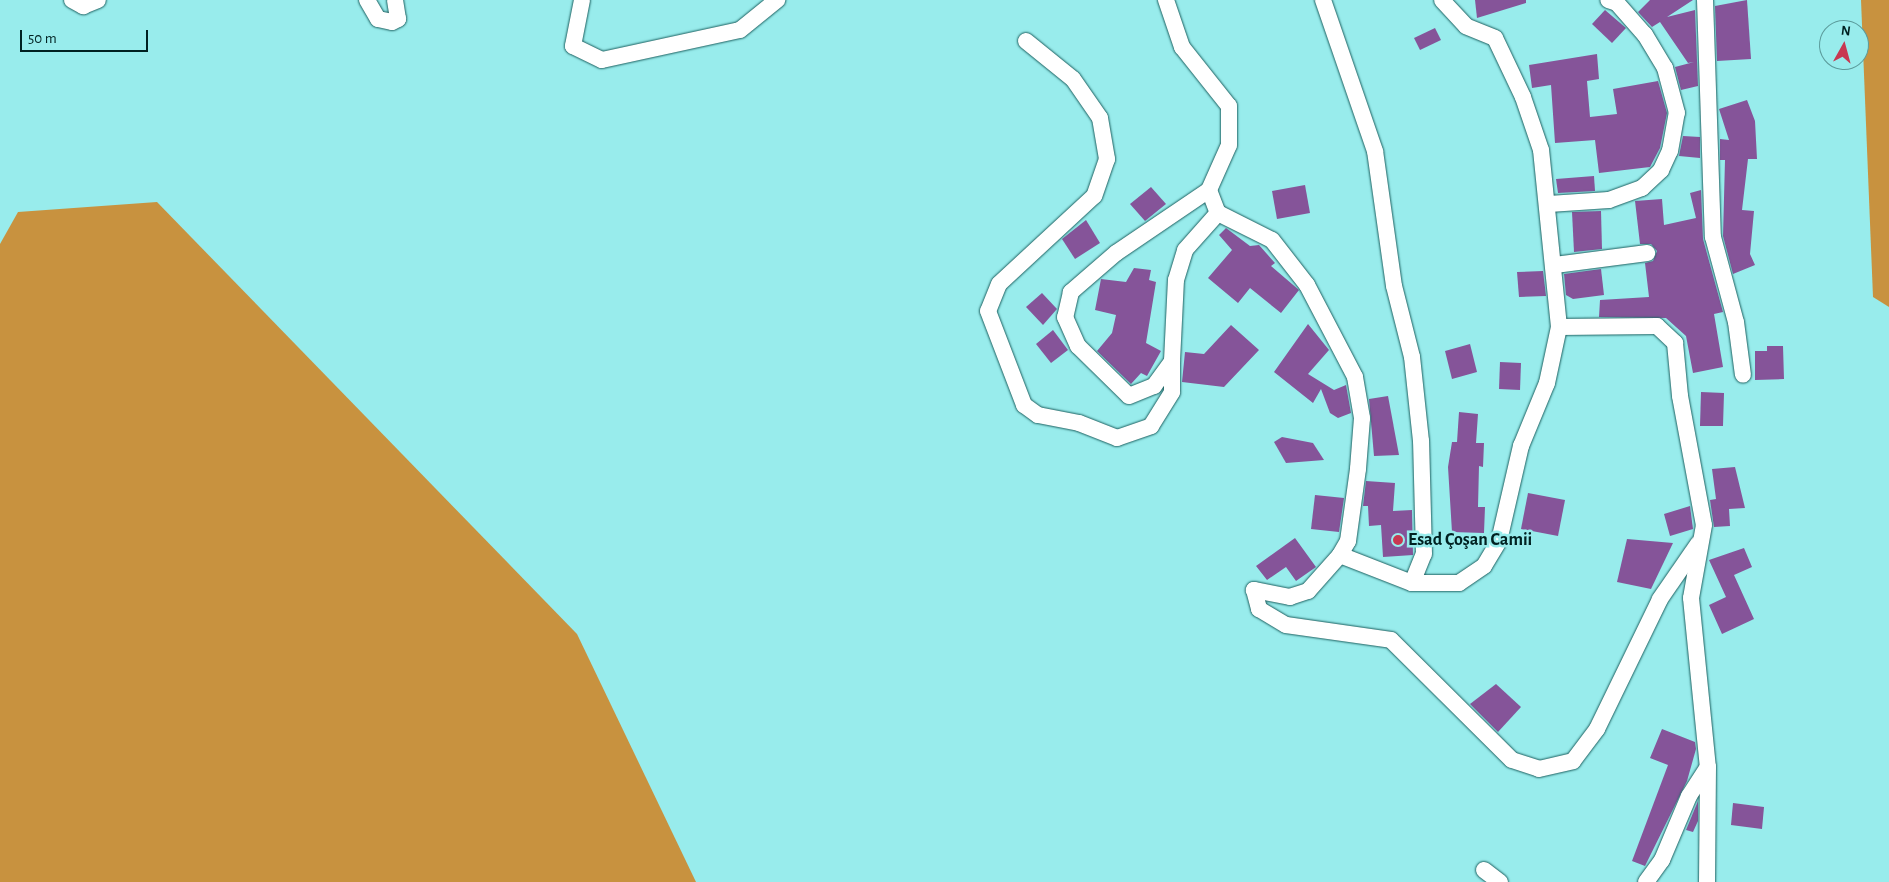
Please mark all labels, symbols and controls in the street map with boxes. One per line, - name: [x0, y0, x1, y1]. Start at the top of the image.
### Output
- scale bar: [22, 20, 150, 52]
- north arrow: [1819, 20, 1869, 70]
- text: N: [1840, 24, 1851, 39]
- text: 50 m: [28, 31, 57, 46]
- place label: Esad Çoşan Camii: [1408, 529, 1532, 551]
- marker: Esad Çoşan Camii: [1392, 534, 1404, 546]

